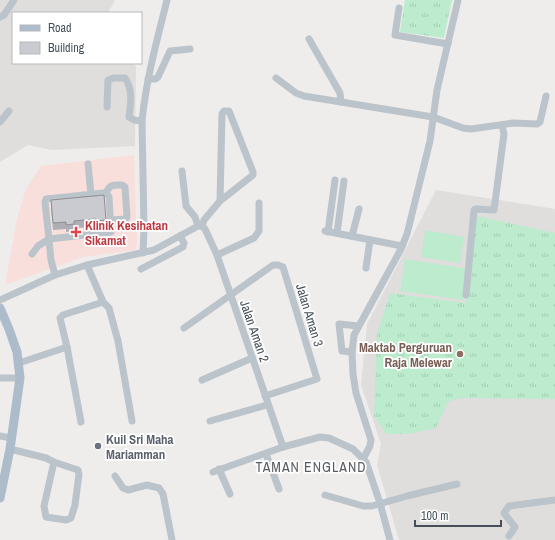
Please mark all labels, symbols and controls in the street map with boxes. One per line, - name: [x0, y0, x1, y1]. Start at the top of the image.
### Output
- legend: [12, 12, 142, 64]
- text: Road: [48, 20, 72, 36]
- text: Building: [48, 40, 85, 56]
- place label: Klinik Kesihatan Sikamat: [85, 217, 168, 249]
- marker: Klinik Kesihatan Sikamat: [70, 226, 82, 238]
- street label: Jalan Aman 3: [292, 282, 327, 349]
- street label: Jalan Aman 2: [236, 298, 273, 365]
- place label: Maktab Perguruan Raja Melewar: [359, 339, 453, 371]
- marker: Maktab Perguruan Raja Melewar: [455, 349, 465, 359]
- place label: Kuil Sri Maha Mariamman: [106, 431, 174, 463]
- marker: Kuil Sri Maha Mariamman: [93, 441, 103, 451]
- district label: TAMAN ENGLAND: [255, 458, 367, 476]
- scale bar: [415, 502, 501, 528]
- text: 100 m: [421, 508, 448, 524]

